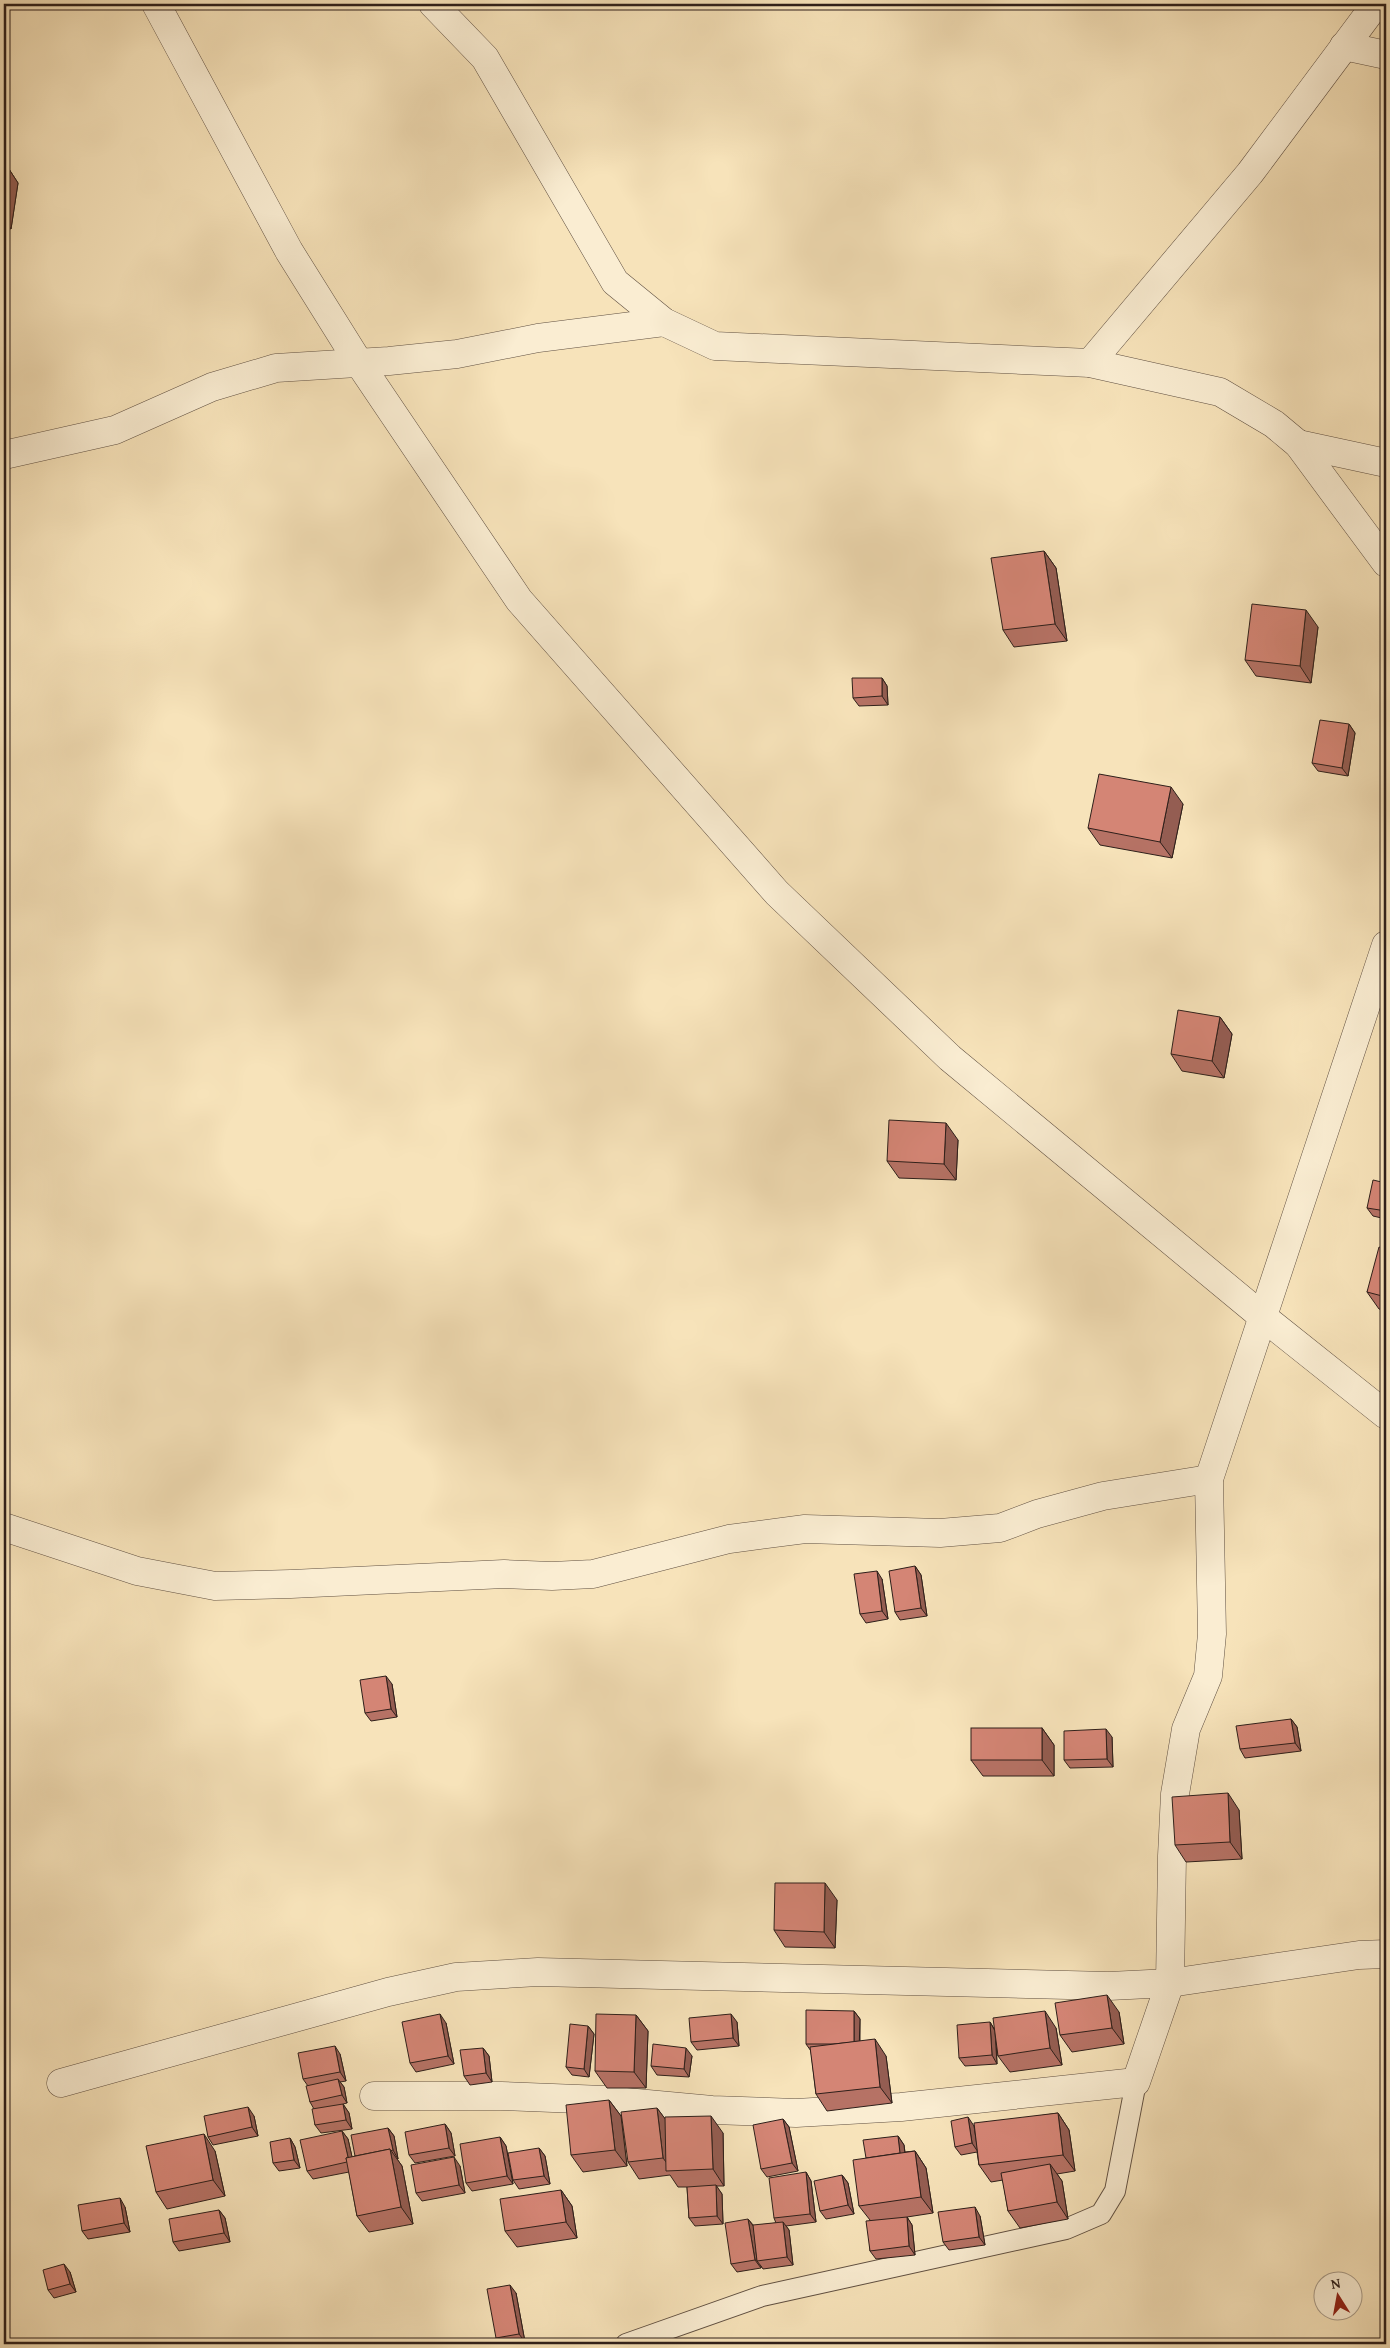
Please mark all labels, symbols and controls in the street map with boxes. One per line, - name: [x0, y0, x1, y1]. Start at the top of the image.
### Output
- north arrow: [1312, 2270, 1362, 2320]
- text: N: [1329, 2272, 1343, 2294]

